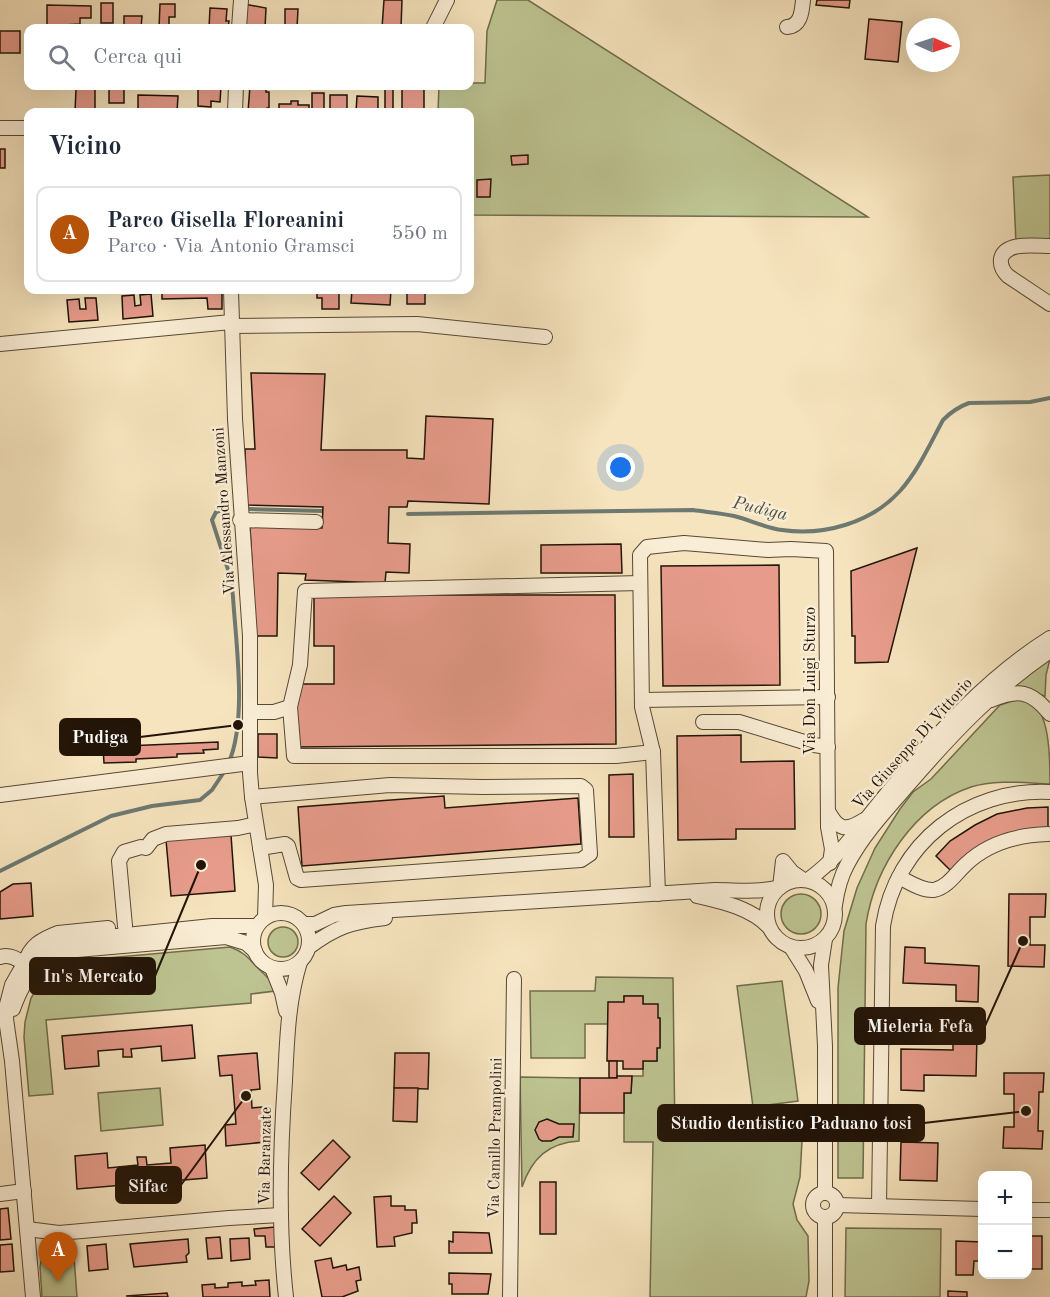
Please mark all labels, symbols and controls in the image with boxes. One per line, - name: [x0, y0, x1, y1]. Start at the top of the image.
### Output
- north arrow: [906, 18, 960, 72]
- search box: [24, 24, 474, 90]
- icon: search: [45, 41, 78, 74]
- text: Cerca qui: [93, 46, 182, 68]
- text: Vicino: [48, 134, 122, 160]
- text: Parco Gisella Floreanini: [107, 210, 344, 232]
- text: A: [62, 224, 77, 244]
- text: 550 m: [392, 224, 448, 244]
- text: Parco · Via Antonio Gramsci: [107, 237, 355, 257]
- street label: Via Alessandro Manzoni: [211, 427, 239, 595]
- your location: [606, 453, 635, 482]
- water label: Pudiga: [730, 494, 790, 524]
- street label: Via Don Luigi Sturzo: [803, 607, 819, 755]
- street label: Via Giuseppe Di Vittorio: [850, 675, 976, 813]
- callout: Pudiga: [60, 719, 140, 755]
- text: Pudiga: [72, 729, 128, 747]
- callout: In's Mercato: [30, 958, 155, 994]
- text: In's Mercato: [43, 968, 143, 986]
- callout: Mieleria Fefa: [855, 1008, 985, 1044]
- text: Mieleria Fefa: [867, 1018, 973, 1036]
- street label: Via Camillo Prampolini: [487, 1057, 505, 1219]
- callout: Studio dentistico Paduano tosi: [658, 1105, 924, 1141]
- street label: Via Baranzate: [257, 1107, 275, 1205]
- text: Studio dentistico Paduano tosi: [670, 1115, 912, 1133]
- callout: Sifac: [116, 1167, 181, 1203]
- map controls: [978, 1171, 1032, 1279]
- button: +: [978, 1171, 1032, 1225]
- text: Sifac: [128, 1178, 168, 1196]
- button: −: [978, 1225, 1032, 1279]
- pin: A: [38, 1232, 78, 1282]

